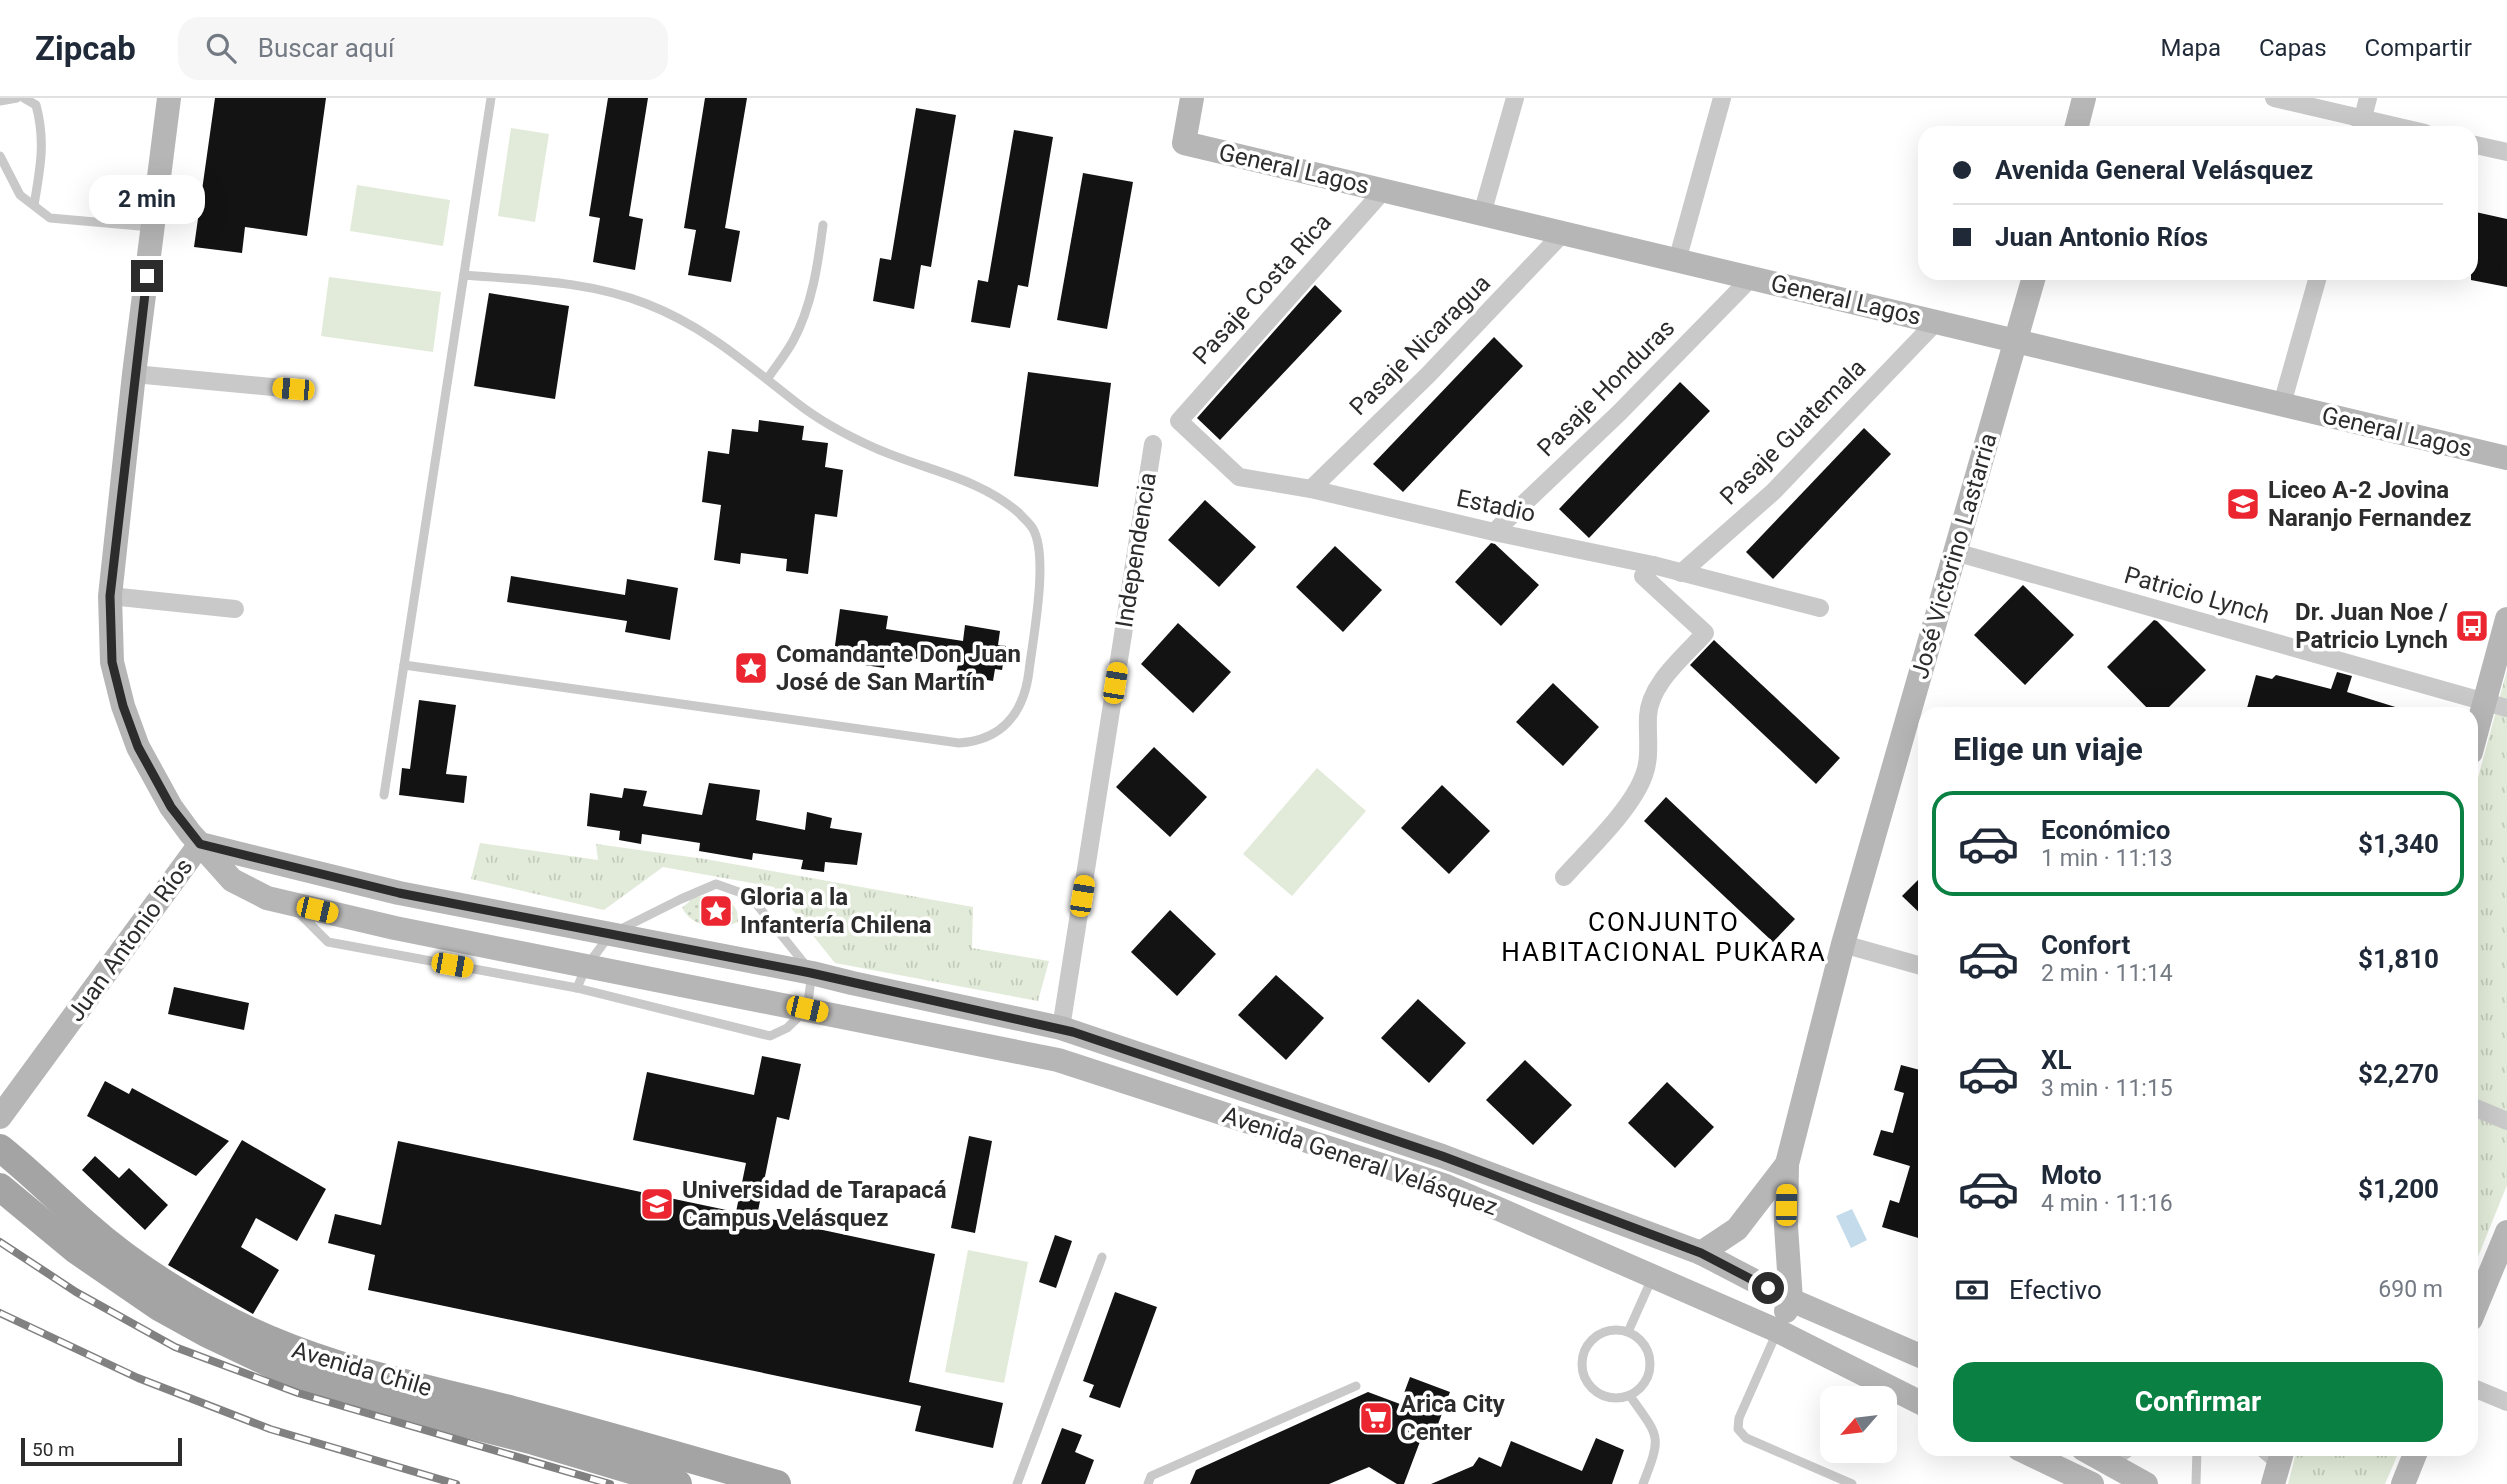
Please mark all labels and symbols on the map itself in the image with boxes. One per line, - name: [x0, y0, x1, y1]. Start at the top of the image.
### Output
- street label: General Lagos: [1216, 138, 1372, 200]
- callout: 2 min: [89, 174, 205, 223]
- street label: Pasaje Costa Rica: [1187, 208, 1337, 370]
- route end: [131, 260, 163, 292]
- street label: Pasaje Nicaragua: [1344, 269, 1496, 421]
- street label: General Lagos: [1768, 269, 1924, 331]
- street label: Pasaje Honduras: [1532, 314, 1680, 462]
- street label: Pasaje Guatemala: [1714, 353, 1872, 511]
- car: [272, 377, 315, 401]
- street label: General Lagos: [2319, 401, 2475, 463]
- street label: José Victorino Lastarria: [1905, 430, 2003, 682]
- street label: Independencia: [1110, 471, 1162, 629]
- place label: Liceo A-2 Jovina Naranjo Fernandez: [2268, 476, 2471, 532]
- street label: Estadio: [1454, 484, 1538, 528]
- school or university icon: Liceo A-2 Jovina Naranjo Fernandez: [2224, 485, 2262, 523]
- street label: Patricio Lynch: [2121, 561, 2273, 629]
- place label: Dr. Juan Noe / Patricio Lynch: [2295, 598, 2448, 654]
- bus stop icon: Dr. Juan Noe / Patricio Lynch: [2453, 607, 2491, 645]
- place label: Comandante Don Juan José de San Martín: [776, 640, 1021, 696]
- place icon: Comandante Don Juan José de San Martín: [732, 649, 770, 687]
- car: [1102, 661, 1129, 705]
- street label: Juan Antonio Ríos: [62, 853, 198, 1027]
- car: [1069, 874, 1096, 918]
- place label: Gloria a la Infantería Chilena: [740, 883, 932, 939]
- place icon: Gloria a la Infantería Chilena: [697, 892, 735, 930]
- car: [295, 895, 340, 925]
- district label: CONJUNTO HABITACIONAL PUKARA: [1501, 907, 1827, 967]
- car: [430, 951, 475, 979]
- car: [785, 994, 830, 1024]
- street label: Avenida General Velásquez: [1219, 1101, 1501, 1221]
- place label: Universidad de Tarapacá Campus Velásquez: [682, 1176, 947, 1232]
- car: [1776, 1184, 1797, 1226]
- school or university icon: Universidad de Tarapacá Campus Velásquez: [638, 1185, 676, 1223]
- route start: [1752, 1272, 1784, 1304]
- street label: Avenida Chile: [289, 1336, 435, 1402]
- north arrow: [1820, 1386, 1897, 1463]
- place label: Arica City Center: [1400, 1390, 1506, 1446]
- supermarket icon: Arica City Center: [1357, 1399, 1395, 1437]
- scale bar: [21, 1435, 182, 1467]

